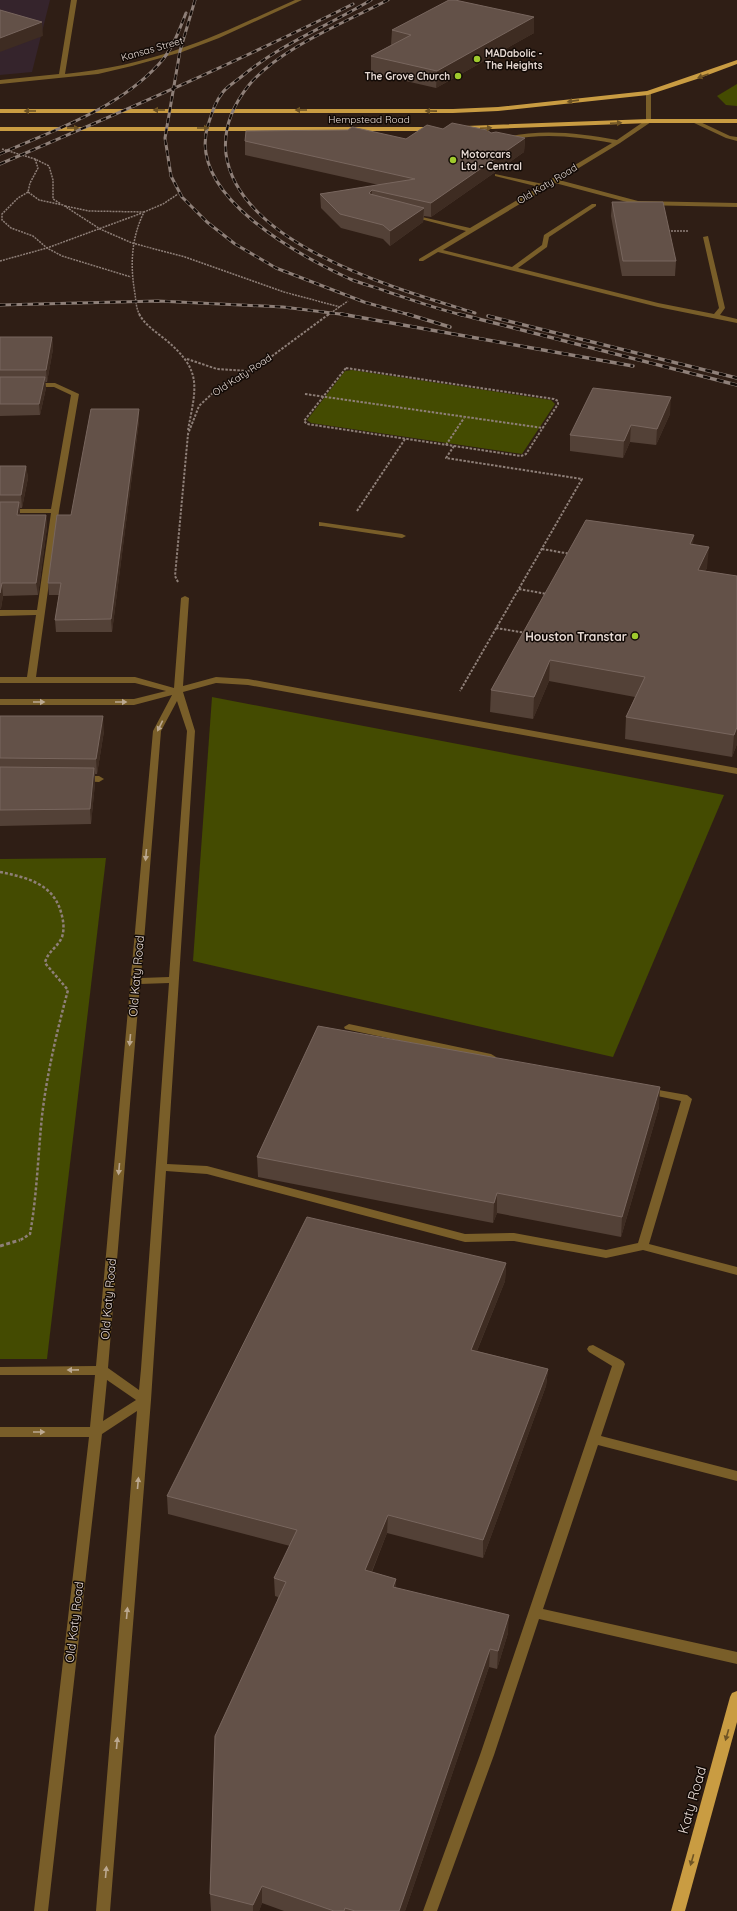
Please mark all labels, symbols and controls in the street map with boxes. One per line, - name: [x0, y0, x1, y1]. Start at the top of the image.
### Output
- street label: Kansas Street: [119, 34, 185, 64]
- place label: MADabolic - The Heights: [485, 47, 543, 72]
- marker: MADabolic - The Heights: [472, 54, 482, 64]
- place label: The Grove Church: [364, 70, 450, 83]
- marker: The Grove Church: [453, 71, 463, 81]
- one-way arrow: [696, 73, 708, 79]
- one-way arrow: [567, 98, 579, 104]
- one-way arrow: [153, 107, 165, 114]
- one-way arrow: [294, 107, 307, 113]
- one-way arrow: [23, 108, 36, 114]
- one-way arrow: [424, 108, 437, 114]
- street label: Hempstead Road: [328, 113, 410, 126]
- one-way arrow: [610, 119, 622, 126]
- one-way arrow: [67, 125, 80, 131]
- one-way arrow: [197, 125, 210, 131]
- one-way arrow: [480, 125, 493, 131]
- place label: Motorcars Ltd - Central: [461, 148, 522, 173]
- marker: Motorcars Ltd - Central: [448, 155, 458, 165]
- street label: Old Katy Road: [514, 161, 580, 207]
- street label: Old Katy Road: [210, 351, 274, 399]
- place label: Houston Transtar: [525, 629, 627, 644]
- marker: Houston Transtar: [630, 631, 640, 641]
- one-way arrow: [33, 699, 46, 705]
- one-way arrow: [115, 699, 128, 705]
- one-way arrow: [157, 720, 163, 732]
- one-way arrow: [143, 849, 150, 861]
- street label: Old Katy Road: [125, 935, 147, 1017]
- one-way arrow: [127, 1034, 134, 1046]
- one-way arrow: [115, 1163, 122, 1175]
- street label: Old Katy Road: [97, 1258, 119, 1340]
- one-way arrow: [66, 1367, 79, 1373]
- one-way arrow: [33, 1429, 46, 1435]
- one-way arrow: [135, 1477, 142, 1489]
- street label: Old Katy Road: [62, 1581, 86, 1663]
- one-way arrow: [124, 1607, 131, 1619]
- one-way arrow: [723, 1728, 729, 1741]
- one-way arrow: [113, 1737, 120, 1749]
- street label: Katy Road: [674, 1764, 710, 1836]
- one-way arrow: [689, 1854, 695, 1866]
- one-way arrow: [103, 1866, 109, 1878]

